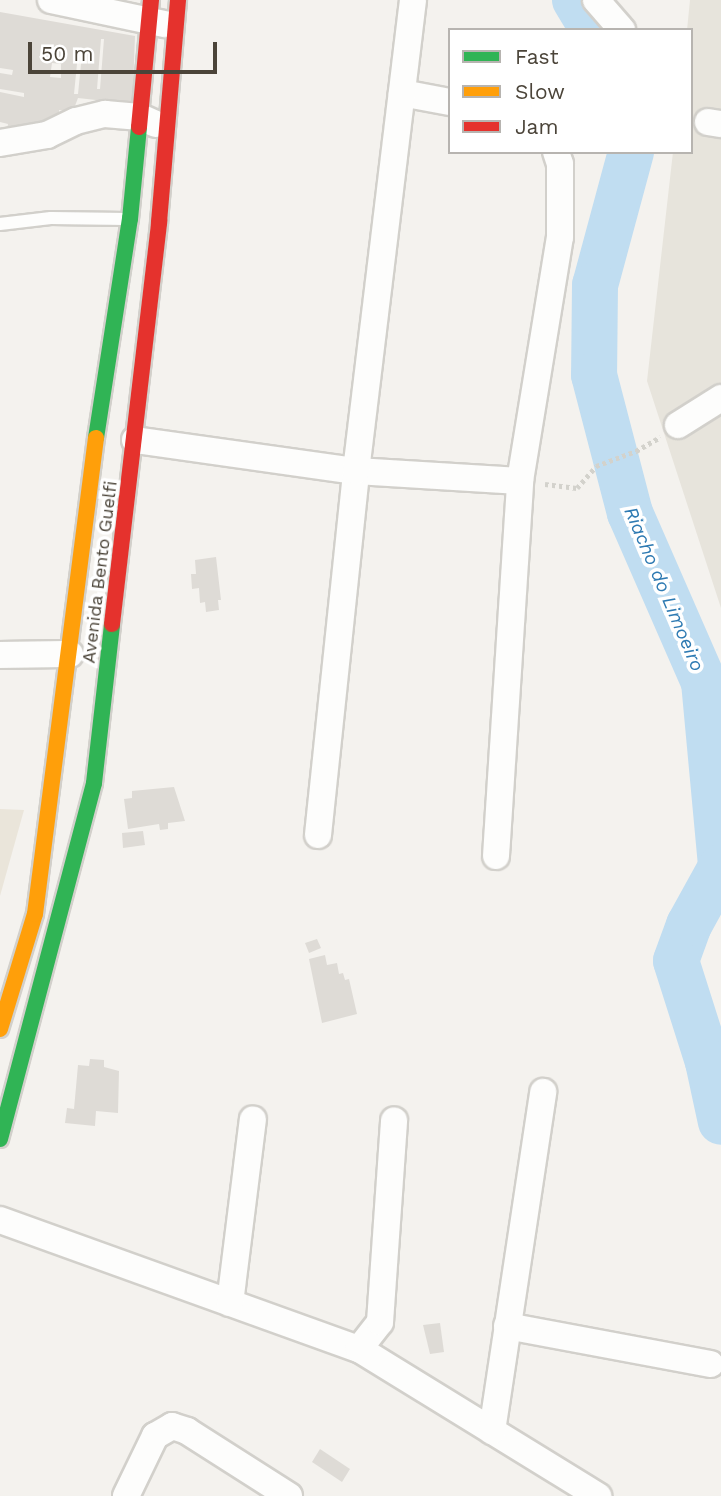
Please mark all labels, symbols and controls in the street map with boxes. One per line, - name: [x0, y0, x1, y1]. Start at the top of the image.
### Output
- scale bar: [32, 28, 220, 72]
- legend: [448, 28, 693, 154]
- text: 50 m: [41, 41, 93, 66]
- text: Fast: [515, 44, 559, 69]
- text: Slow: [515, 79, 565, 104]
- text: Jam: [515, 114, 558, 139]
- street label: Avenida Bento Guelfi: [78, 479, 122, 665]
- water label: Riacho do Limoeiro: [619, 503, 709, 675]

